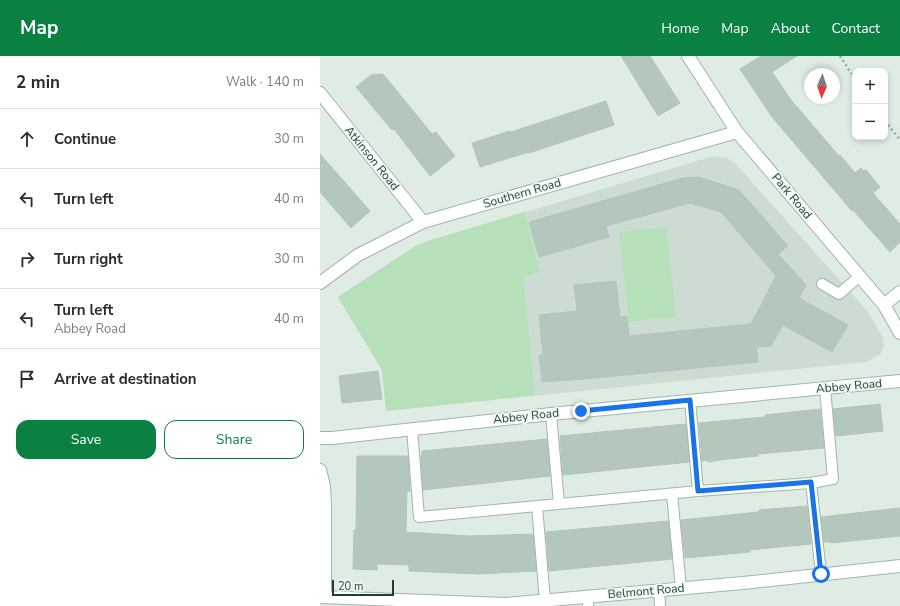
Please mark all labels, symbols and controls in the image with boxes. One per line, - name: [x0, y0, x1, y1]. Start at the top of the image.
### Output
- text: Map: [20, 15, 58, 41]
- text: Home: [661, 19, 699, 38]
- text: Map: [721, 19, 749, 38]
- text: About: [771, 19, 810, 38]
- text: Contact: [832, 19, 880, 38]
- north arrow: [804, 68, 840, 104]
- map controls: [852, 68, 888, 140]
- button: +: [852, 68, 888, 104]
- text: 2 min: [16, 71, 60, 94]
- text: Walk · 140 m: [226, 73, 304, 91]
- button: −: [852, 104, 888, 140]
- street label: Atkinson Road: [341, 122, 403, 194]
- icon: ahead: [16, 128, 38, 150]
- text: Continue: [54, 129, 116, 149]
- text: 30 m: [274, 130, 304, 148]
- street label: Park Road: [768, 170, 816, 222]
- street label: Southern Road: [481, 174, 563, 212]
- icon: left: [16, 188, 38, 210]
- text: Turn left: [54, 189, 113, 209]
- text: 40 m: [274, 190, 304, 208]
- icon: right: [16, 248, 38, 270]
- text: Turn right: [54, 249, 123, 269]
- text: 30 m: [274, 250, 304, 268]
- text: Turn left: [54, 300, 113, 320]
- icon: left: [16, 308, 38, 330]
- text: 40 m: [274, 310, 304, 328]
- text: Abbey Road: [54, 320, 126, 338]
- icon: arrive: [16, 368, 38, 390]
- text: Arrive at destination: [54, 369, 197, 389]
- street label: Abbey Road: [815, 375, 883, 397]
- route end: [572, 402, 590, 420]
- street label: Abbey Road: [492, 405, 560, 427]
- button: Save: [16, 420, 156, 459]
- button: Share: [164, 420, 304, 459]
- route start: [812, 565, 830, 583]
- scale bar: [332, 578, 394, 597]
- text: 20 m: [338, 579, 363, 594]
- street label: Belmont Road: [607, 580, 685, 602]

